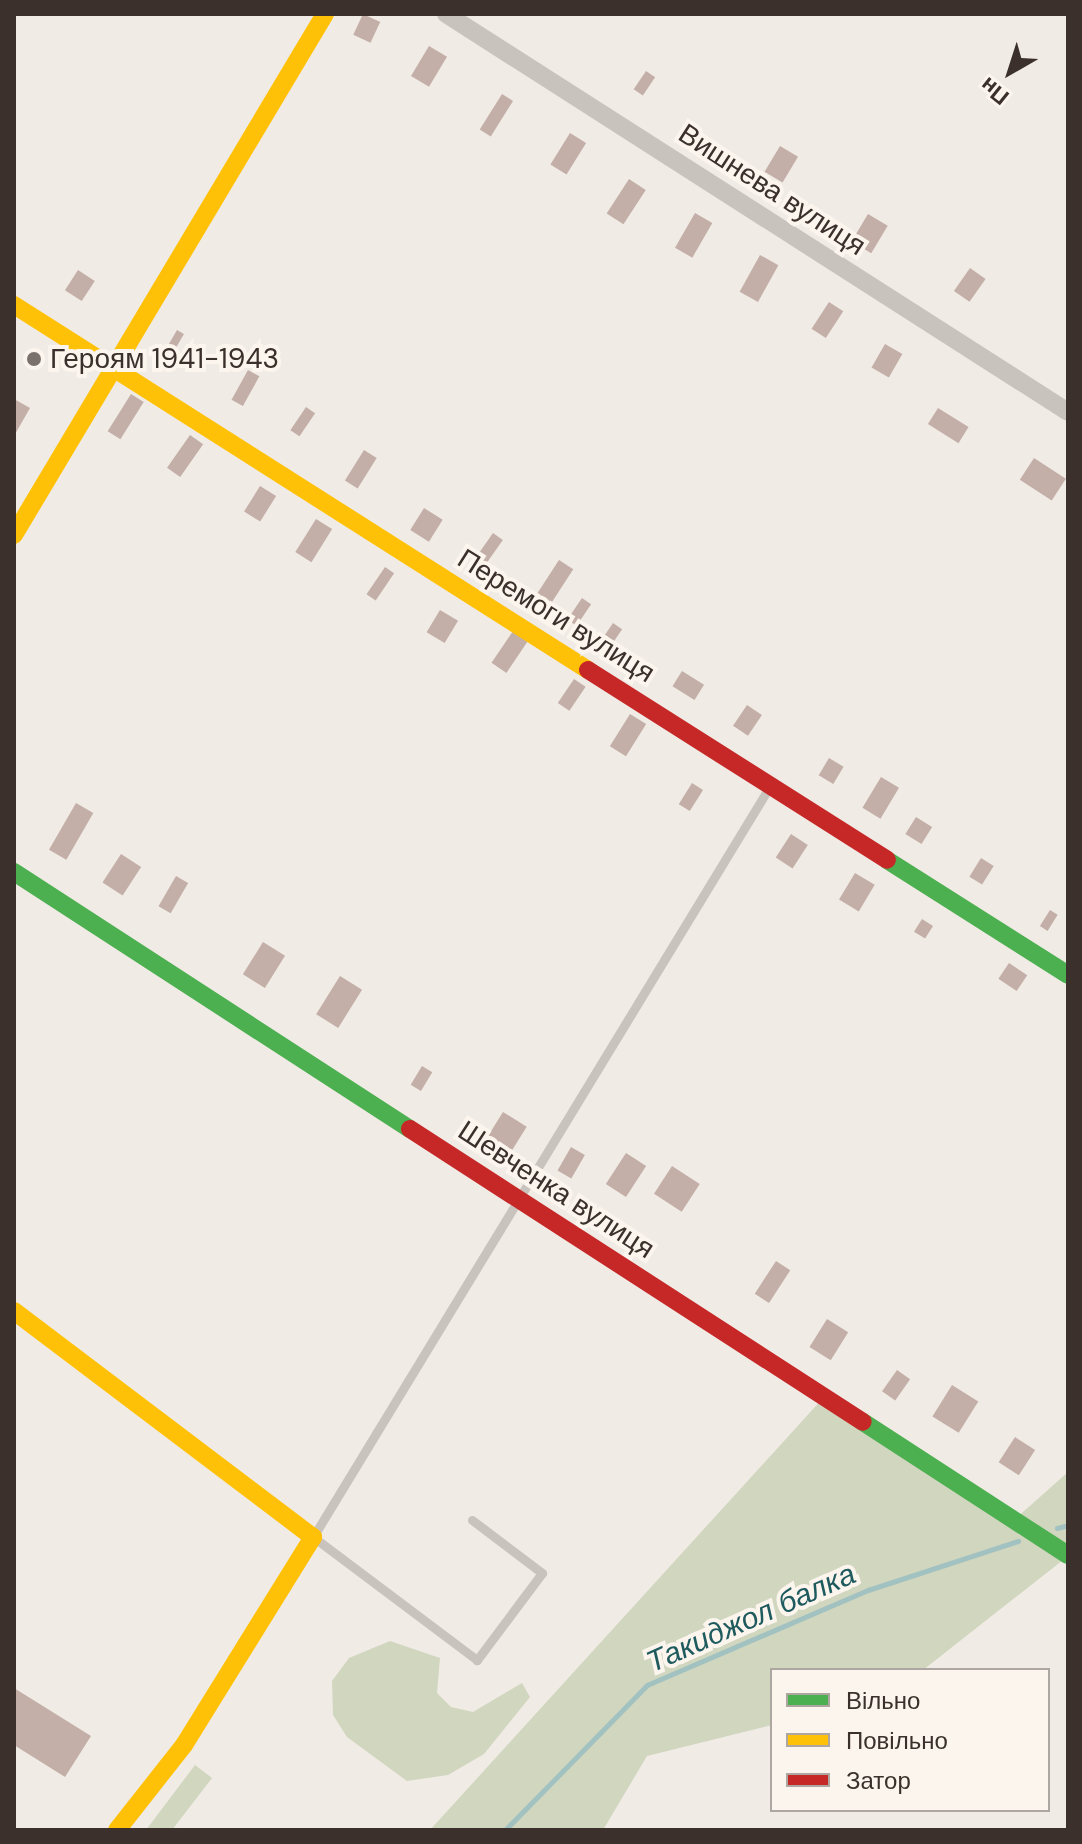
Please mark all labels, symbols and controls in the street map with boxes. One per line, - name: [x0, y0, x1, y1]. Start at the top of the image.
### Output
- north arrow: [970, 32, 1050, 112]
- text: Пн: [974, 71, 1015, 111]
- street label: Вишнева вулиця: [672, 117, 872, 263]
- place label: Героям 1941-1943: [50, 342, 279, 376]
- marker: Героям 1941-1943: [25, 350, 43, 368]
- street label: Перемоги вулиця: [451, 542, 661, 690]
- street label: Шевченка вулиця: [452, 1114, 660, 1266]
- water label: Такиджол балка: [641, 1556, 861, 1680]
- legend: [770, 1668, 1050, 1812]
- text: Вільно: [846, 1685, 920, 1716]
- text: Повільно: [846, 1725, 948, 1756]
- text: Затор: [846, 1765, 911, 1796]

